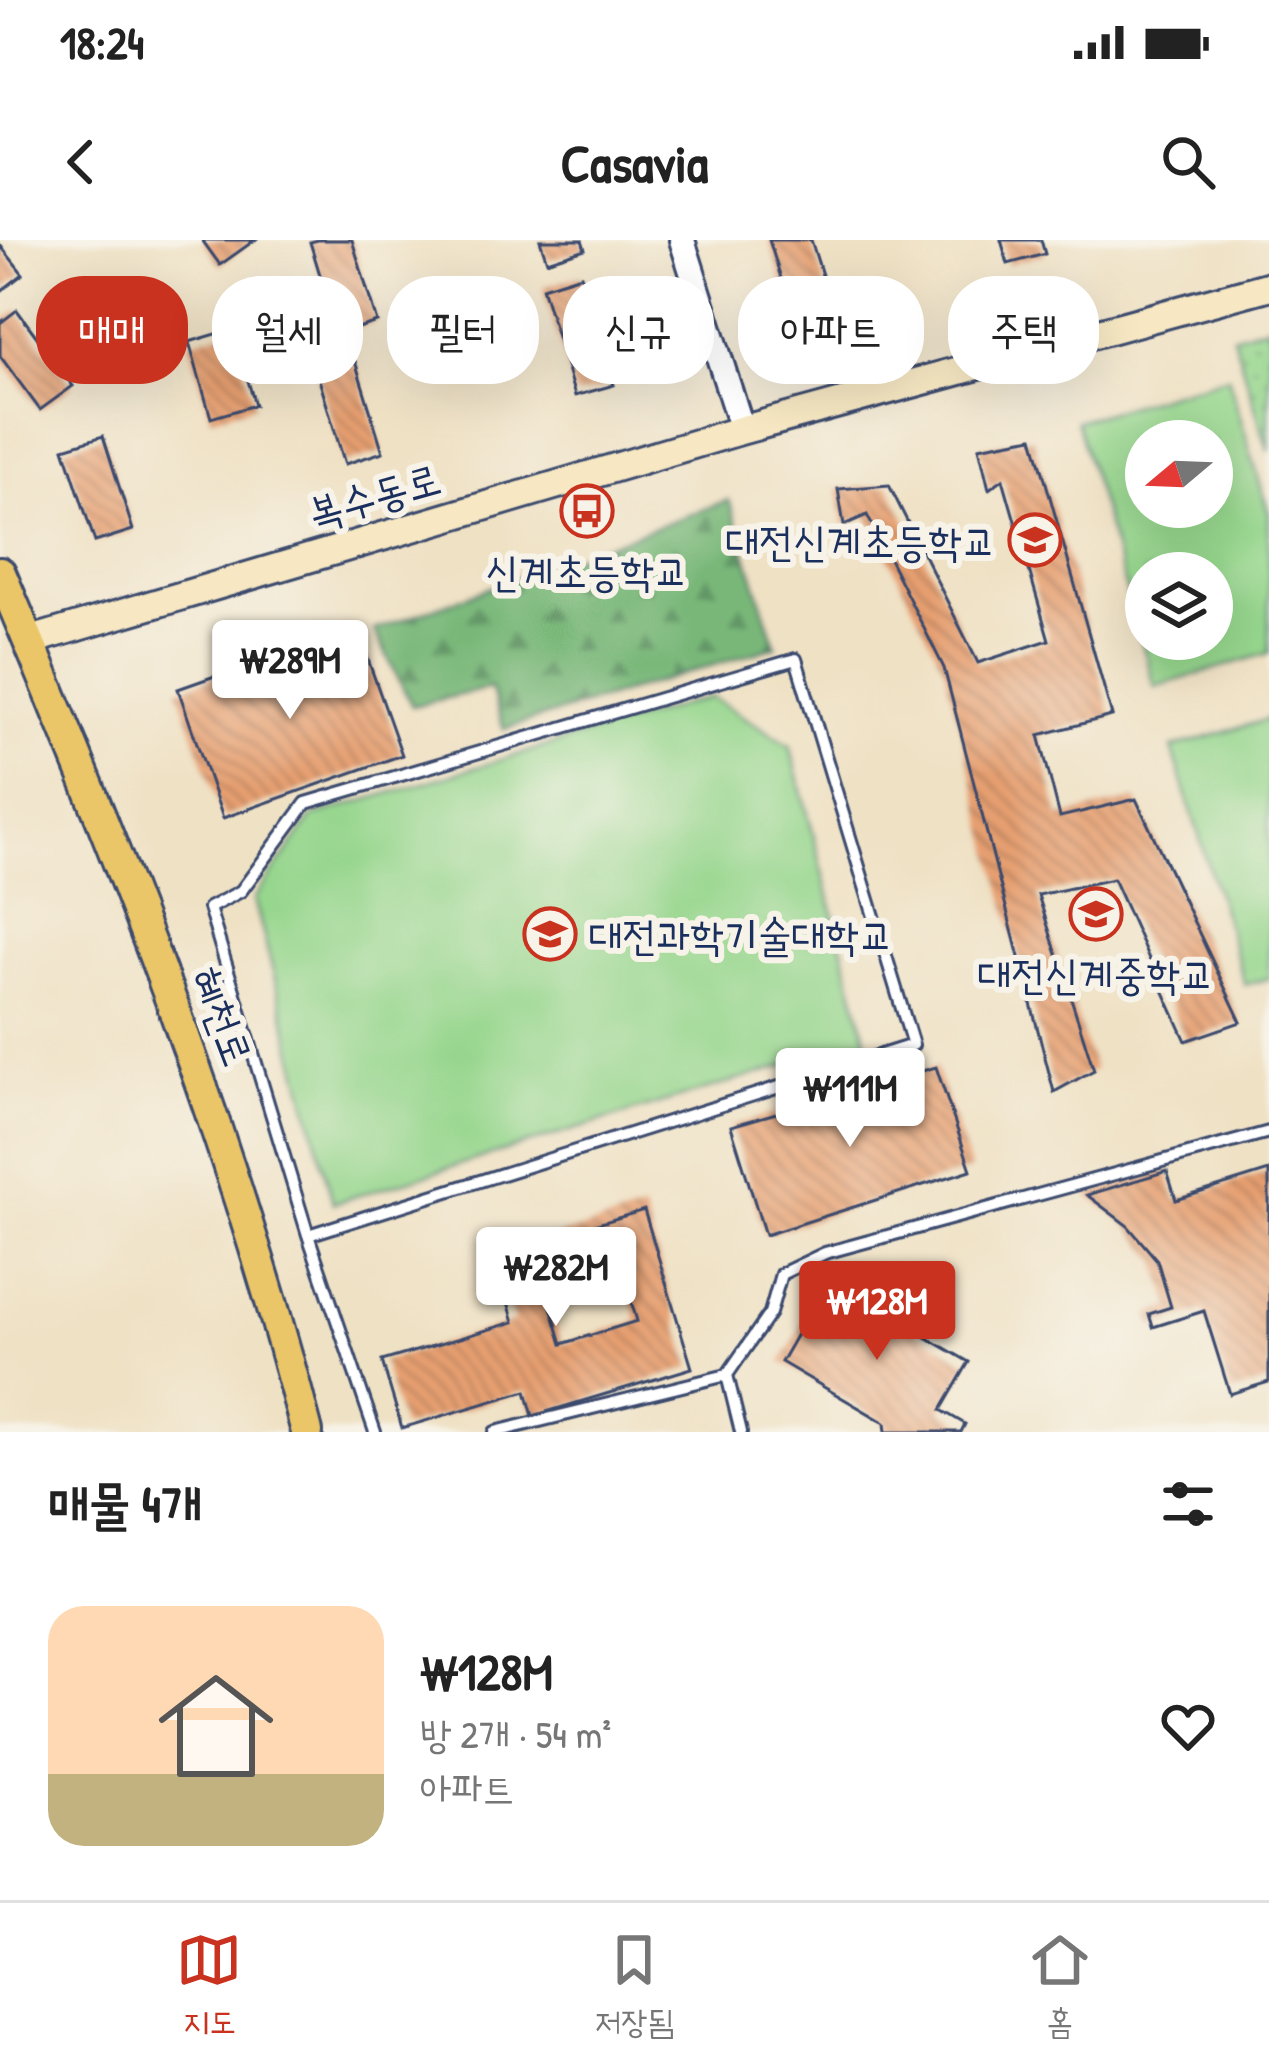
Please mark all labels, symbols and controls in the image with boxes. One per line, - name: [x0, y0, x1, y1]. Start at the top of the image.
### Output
- text: 18:24: [60, 12, 144, 73]
- text: Casavia: [561, 126, 708, 199]
- icon: back: [48, 129, 114, 195]
- icon: search: [1155, 129, 1221, 195]
- chip: 매매: [36, 276, 188, 384]
- chip: 월세: [212, 276, 363, 384]
- chip: 필터: [387, 276, 539, 384]
- chip: 신규: [563, 276, 714, 384]
- chip: 아파트: [738, 276, 924, 384]
- chip: 주택: [948, 276, 1099, 384]
- north arrow: [1125, 420, 1233, 528]
- map controls: [1125, 420, 1233, 660]
- street label: 복수동로: [301, 449, 447, 541]
- bus stop icon: 신계초등학교: [559, 483, 615, 539]
- place label: 대전신계초등학교: [726, 512, 996, 569]
- school or university icon: 대전신계초등학교: [1007, 512, 1063, 568]
- place label: 신계초등학교: [486, 542, 688, 599]
- button: layers: [1125, 552, 1233, 660]
- pin: ₩289M: [206, 620, 374, 722]
- text: ₩289M: [239, 632, 341, 685]
- school or university icon: 대전신계중학교: [1068, 886, 1124, 942]
- school or university icon: 대전과학기술대학교: [522, 906, 578, 962]
- place label: 대전과학기술대학교: [589, 906, 893, 963]
- place label: 대전신계중학교: [978, 945, 1214, 1002]
- street label: 혜천로: [178, 958, 268, 1074]
- pin: ₩111M: [766, 1048, 934, 1150]
- text: ₩111M: [803, 1060, 897, 1113]
- pin: ₩282M: [472, 1227, 640, 1329]
- text: ₩282M: [503, 1239, 609, 1292]
- pin: ₩128M: [793, 1261, 961, 1363]
- text: ₩128M: [826, 1273, 928, 1326]
- text: 매물 4개: [48, 1469, 202, 1538]
- icon: filters: [1155, 1471, 1221, 1537]
- text: ₩128M: [420, 1637, 553, 1706]
- icon: home: [144, 1654, 288, 1798]
- icon: heart: [1155, 1693, 1221, 1759]
- text: 방 2개 · 54 m²: [420, 1707, 611, 1760]
- text: 아파트: [420, 1761, 514, 1814]
- tab: 지도: [176, 1927, 242, 2044]
- tab: 저장됨: [595, 1927, 674, 2044]
- tab: 홈: [1027, 1927, 1093, 2044]

